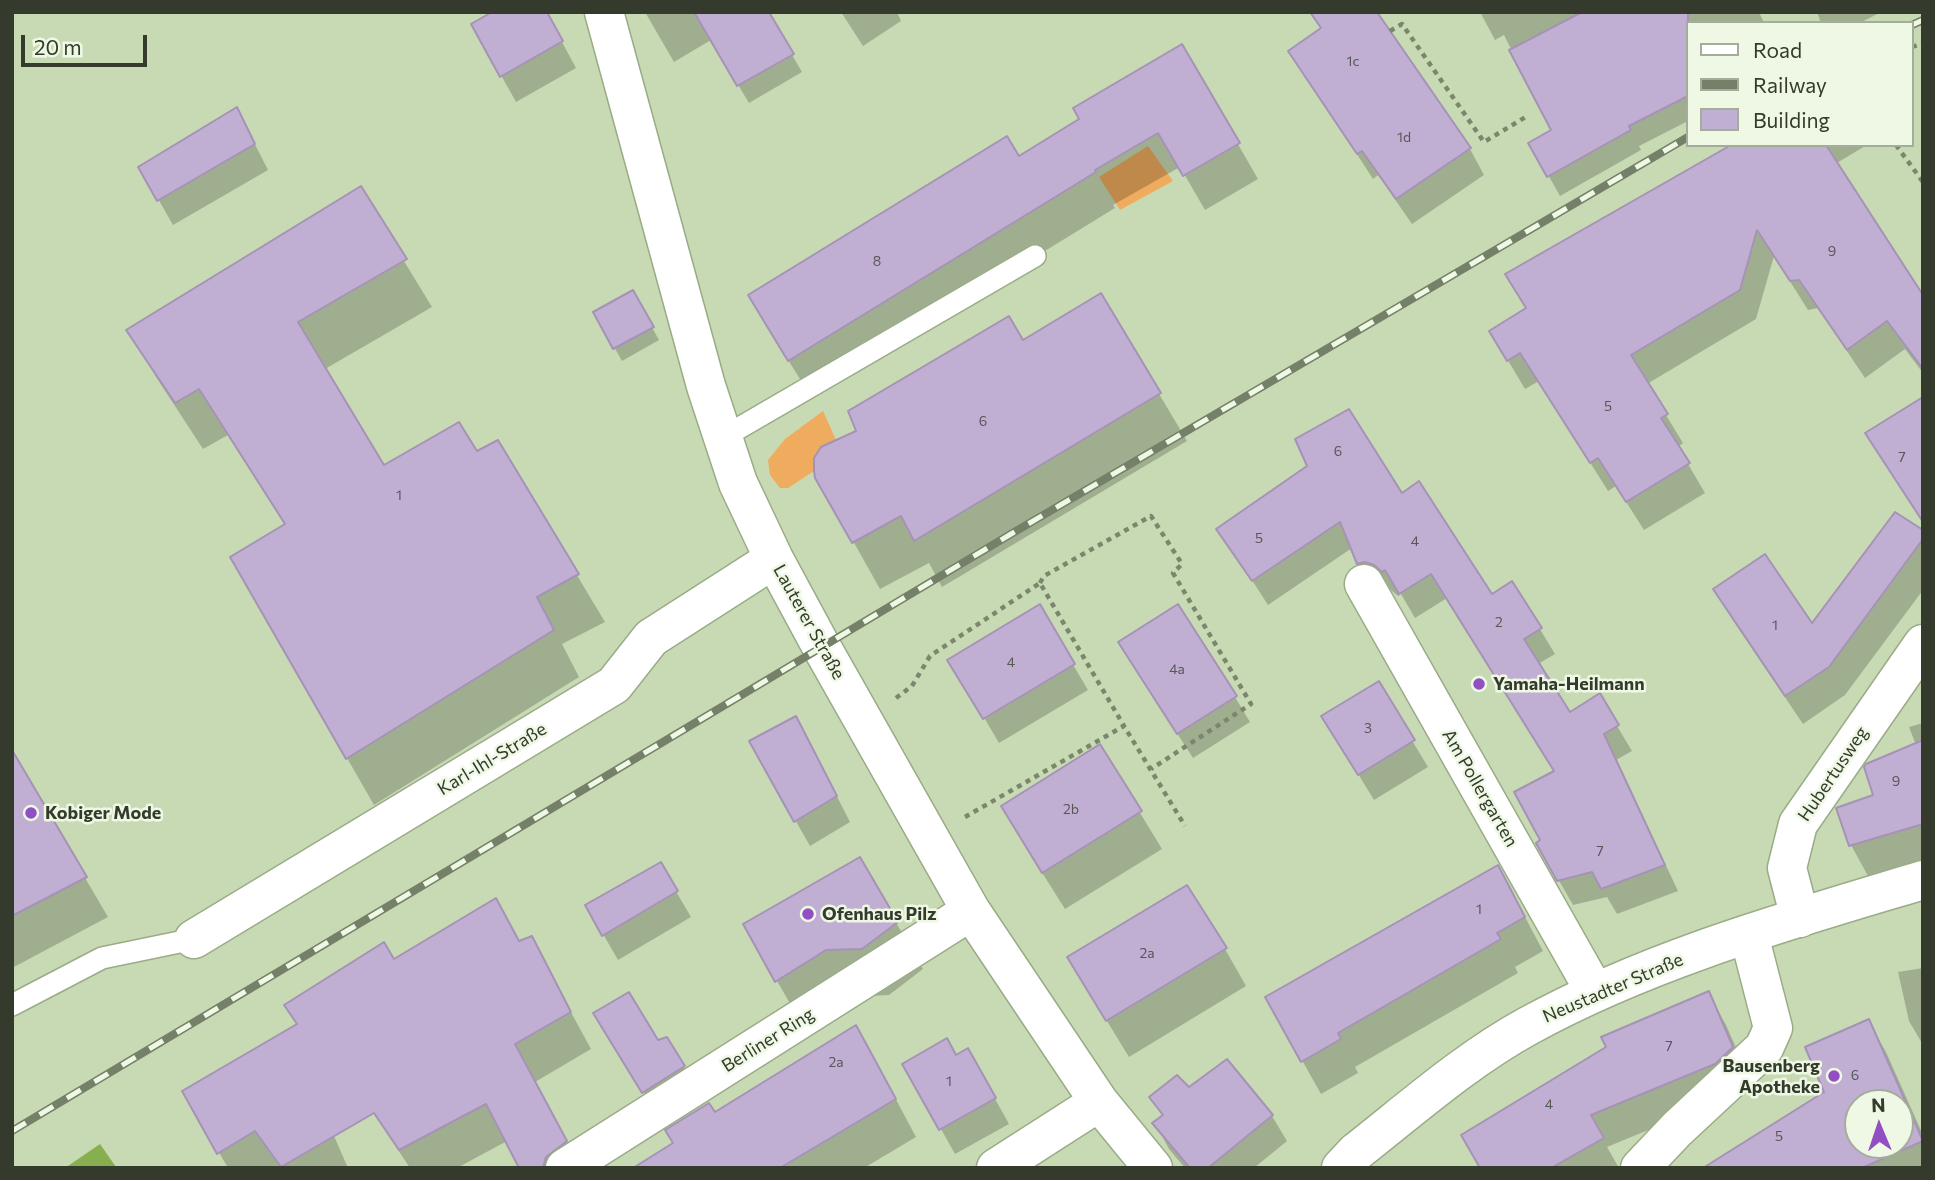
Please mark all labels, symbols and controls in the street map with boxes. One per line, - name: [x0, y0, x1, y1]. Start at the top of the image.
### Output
- scale bar: [24, 21, 150, 65]
- legend: [1686, 21, 1914, 147]
- text: 20 m: [34, 34, 82, 59]
- text: Road: [1753, 37, 1802, 62]
- house number: 1c: [1347, 53, 1359, 69]
- text: Railway: [1753, 72, 1827, 97]
- text: Building: [1753, 107, 1830, 132]
- house number: 1d: [1397, 129, 1411, 145]
- house number: 9: [1828, 243, 1836, 259]
- house number: 8: [873, 253, 881, 269]
- house number: 5: [1604, 398, 1612, 414]
- house number: 6: [979, 413, 987, 429]
- house number: 6: [1334, 443, 1342, 459]
- house number: 7: [1898, 449, 1906, 465]
- house number: 1: [396, 487, 402, 503]
- house number: 5: [1255, 530, 1263, 546]
- house number: 4: [1411, 533, 1419, 549]
- street label: Lauterer Straße: [768, 561, 850, 683]
- house number: 2: [1495, 614, 1503, 630]
- house number: 1: [1772, 617, 1778, 633]
- house number: 4: [1007, 654, 1015, 670]
- house number: 4a: [1169, 661, 1185, 677]
- place label: Yamaha-Heilmann: [1493, 673, 1645, 695]
- marker: Yamaha-Heilmann: [1471, 676, 1487, 692]
- street label: Karl-Ihl-Straße: [434, 718, 550, 800]
- house number: 3: [1364, 720, 1372, 736]
- street label: Hubertusweg: [1793, 723, 1873, 825]
- street label: Am Pollergarten: [1438, 725, 1522, 851]
- house number: 9: [1892, 773, 1900, 789]
- house number: 2b: [1063, 801, 1079, 817]
- place label: Kobiger Mode: [45, 802, 161, 824]
- marker: Kobiger Mode: [23, 805, 39, 821]
- house number: 7: [1596, 843, 1604, 859]
- house number: 1: [1476, 901, 1482, 917]
- place label: Ofenhaus Pilz: [822, 903, 936, 925]
- marker: Ofenhaus Pilz: [800, 906, 816, 922]
- house number: 2a: [1139, 945, 1155, 961]
- street label: Neustadter Straße: [1540, 949, 1686, 1027]
- street label: Berliner Ring: [718, 1003, 818, 1077]
- house number: 7: [1665, 1038, 1673, 1054]
- house number: 2a: [828, 1054, 844, 1070]
- place label: Bausenberg Apotheke: [1723, 1055, 1820, 1098]
- house number: 6: [1851, 1067, 1859, 1083]
- marker: Bausenberg Apotheke: [1826, 1068, 1842, 1084]
- house number: 1: [946, 1073, 952, 1089]
- north arrow: [1844, 1089, 1914, 1159]
- text: N: [1871, 1093, 1886, 1116]
- house number: 4: [1545, 1096, 1553, 1112]
- house number: 5: [1775, 1128, 1783, 1144]

